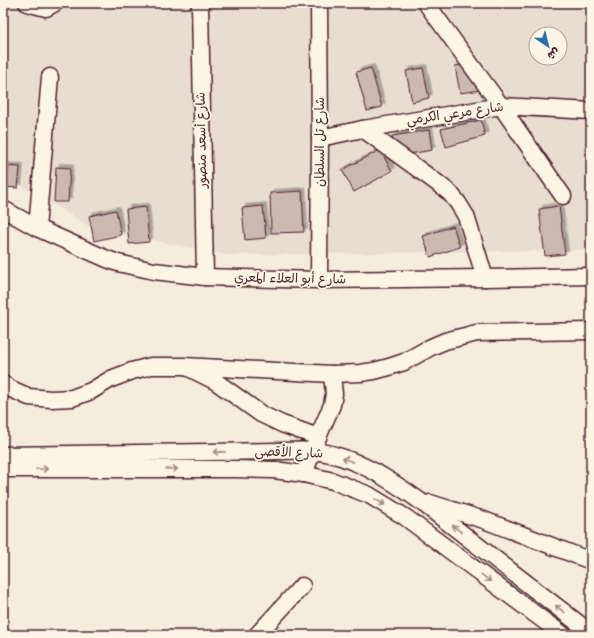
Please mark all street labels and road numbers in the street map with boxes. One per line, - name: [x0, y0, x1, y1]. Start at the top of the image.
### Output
- street label: شارع أسعد منصور: [193, 92, 211, 189]
- street label: شارع تل السلطان: [312, 97, 329, 187]
- street label: شارع مرعي الكرمي: [405, 99, 505, 131]
- street label: شارع أبو العلاء المعري: [234, 270, 346, 288]
- street label: شارع الأقصى: [254, 442, 324, 463]

